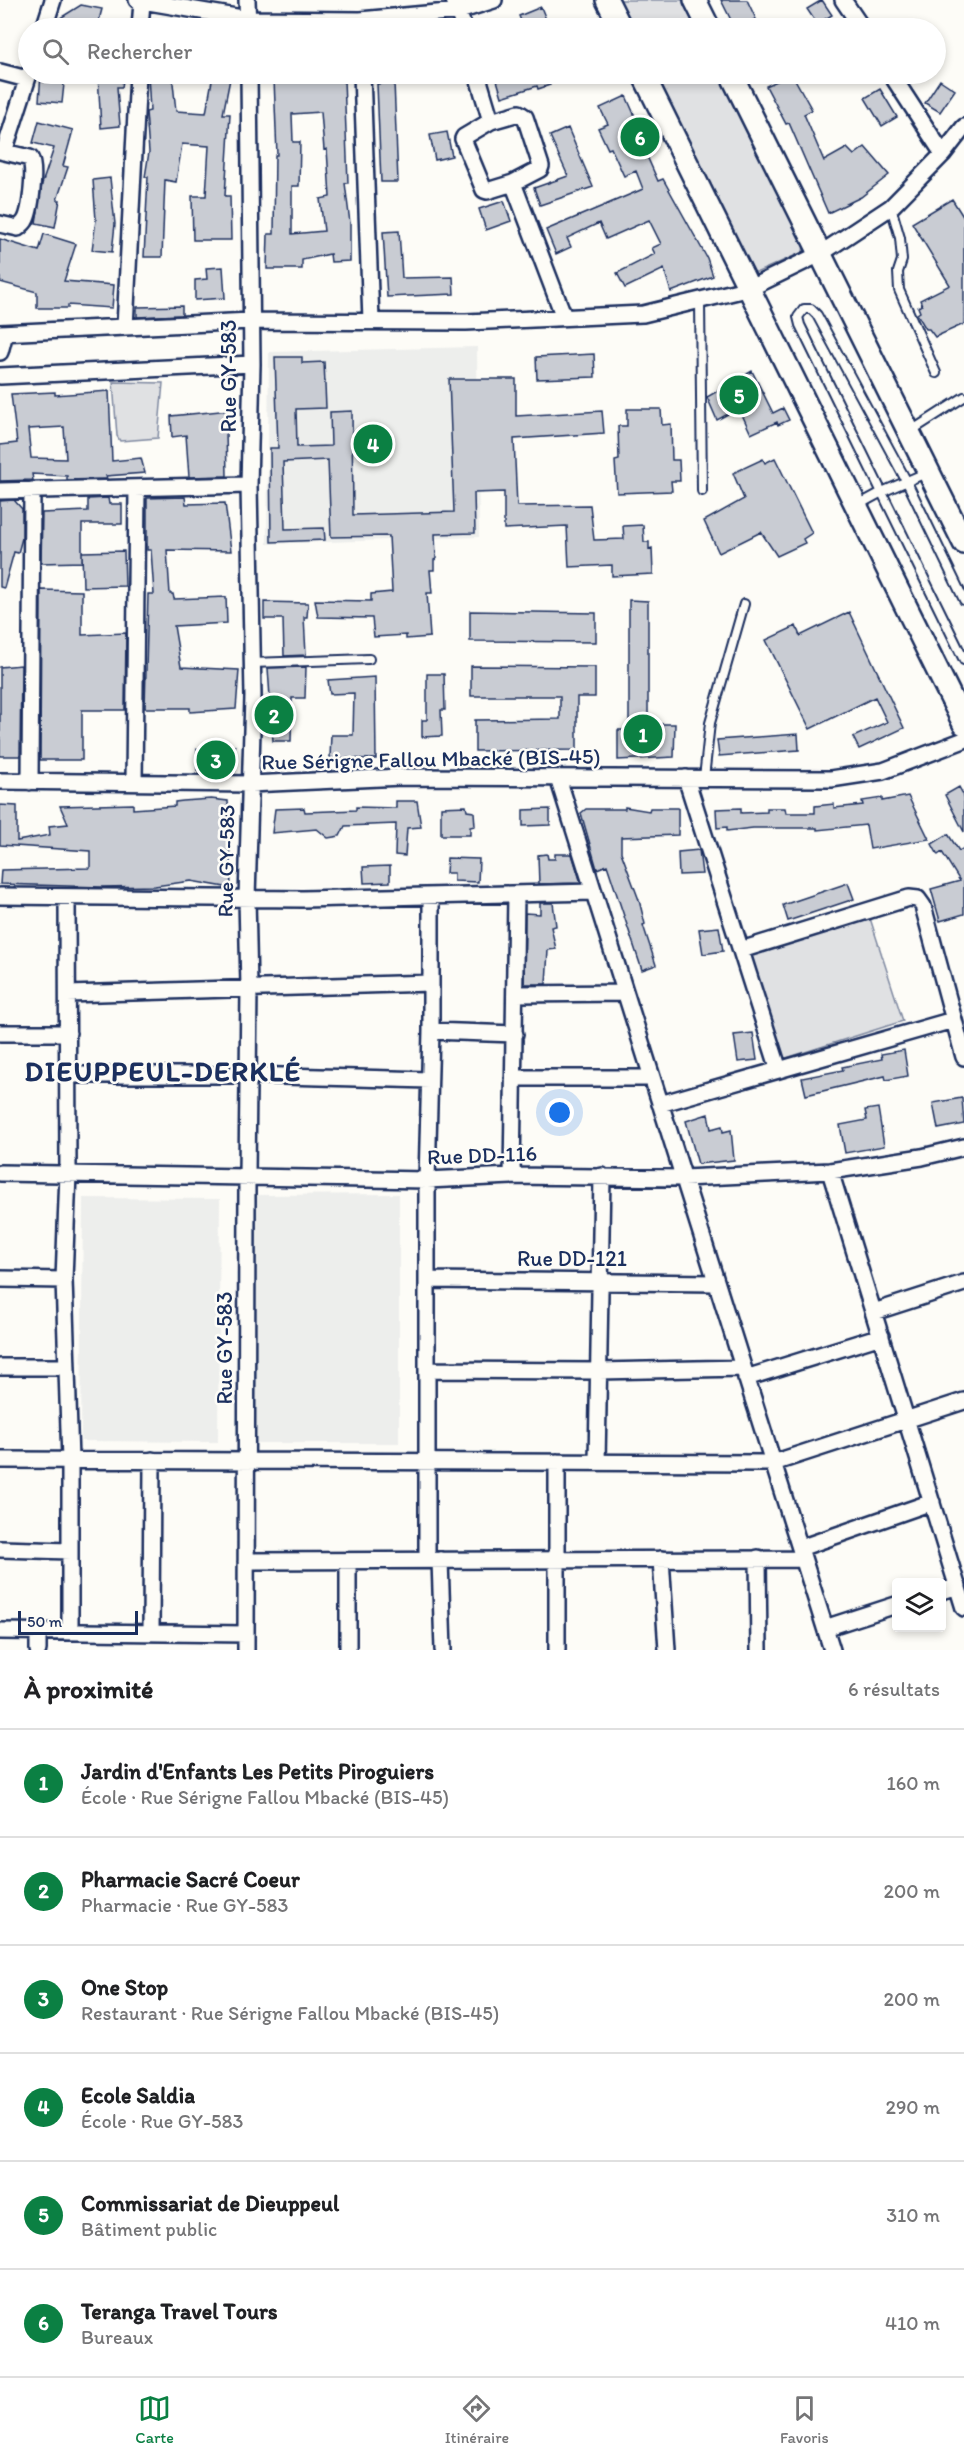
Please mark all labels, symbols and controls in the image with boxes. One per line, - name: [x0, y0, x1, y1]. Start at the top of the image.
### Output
- search box: [18, 18, 946, 84]
- icon: search: [39, 35, 72, 68]
- text: Rechercher: [87, 38, 192, 65]
- pin: 6: [620, 114, 660, 160]
- street label: Rue GY-583: [215, 320, 242, 432]
- pin: 5: [720, 372, 758, 418]
- pin: 4: [354, 422, 392, 466]
- pin: 2: [254, 692, 294, 738]
- pin: 1: [624, 712, 662, 756]
- pin: 3: [196, 738, 236, 783]
- street label: Rue Sérigne Fallou Mbacké (BIS-45): [261, 743, 601, 775]
- street label: Rue GY-583: [212, 804, 240, 918]
- district label: DIEUPPEUL-DERKLÉ: [25, 1054, 301, 1088]
- your location: [545, 1098, 574, 1127]
- street label: Rue DD-116: [426, 1140, 538, 1170]
- street label: Rue DD-121: [517, 1245, 627, 1272]
- street label: Rue GY-583: [211, 1292, 238, 1404]
- map controls: [892, 1578, 946, 1632]
- button: layers: [892, 1578, 946, 1632]
- scale bar: [18, 1608, 138, 1636]
- text: 50 m: [27, 1612, 62, 1631]
- text: À proximité: [24, 1673, 153, 1705]
- text: 6 résultats: [848, 1677, 940, 1701]
- text: Jardin d'Enfants Les Petits Piroguiers: [81, 1758, 434, 1785]
- text: 1: [39, 1771, 48, 1795]
- text: 160 m: [887, 1771, 940, 1795]
- text: École · Rue Sérigne Fallou Mbacké (BIS-45): [81, 1785, 449, 1809]
- text: Pharmacie Sacré Coeur: [81, 1866, 300, 1893]
- text: 2: [38, 1879, 49, 1903]
- text: 200 m: [884, 1879, 940, 1903]
- text: Pharmacie · Rue GY-583: [81, 1893, 288, 1917]
- text: One Stop: [81, 1974, 168, 2001]
- text: 3: [38, 1987, 49, 2011]
- text: 200 m: [884, 1987, 940, 2011]
- text: Restaurant · Rue Sérigne Fallou Mbacké (BIS-45): [81, 2001, 499, 2025]
- text: Ecole Saldia: [81, 2082, 195, 2109]
- text: 4: [37, 2095, 50, 2119]
- text: 290 m: [885, 2095, 940, 2119]
- text: École · Rue GY-583: [81, 2109, 243, 2133]
- text: Commissariat de Dieuppeul: [81, 2190, 339, 2217]
- text: 5: [38, 2203, 49, 2227]
- text: 310 m: [886, 2203, 940, 2227]
- text: Bâtiment public: [81, 2217, 217, 2241]
- text: Teranga Travel Tours: [81, 2298, 278, 2325]
- text: 6: [38, 2311, 49, 2335]
- text: 410 m: [885, 2311, 940, 2335]
- text: Bureaux: [81, 2325, 153, 2349]
- tab: Carte: [135, 2392, 174, 2447]
- tab: Itinéraire: [445, 2392, 509, 2447]
- tab: Favoris: [780, 2392, 829, 2447]

